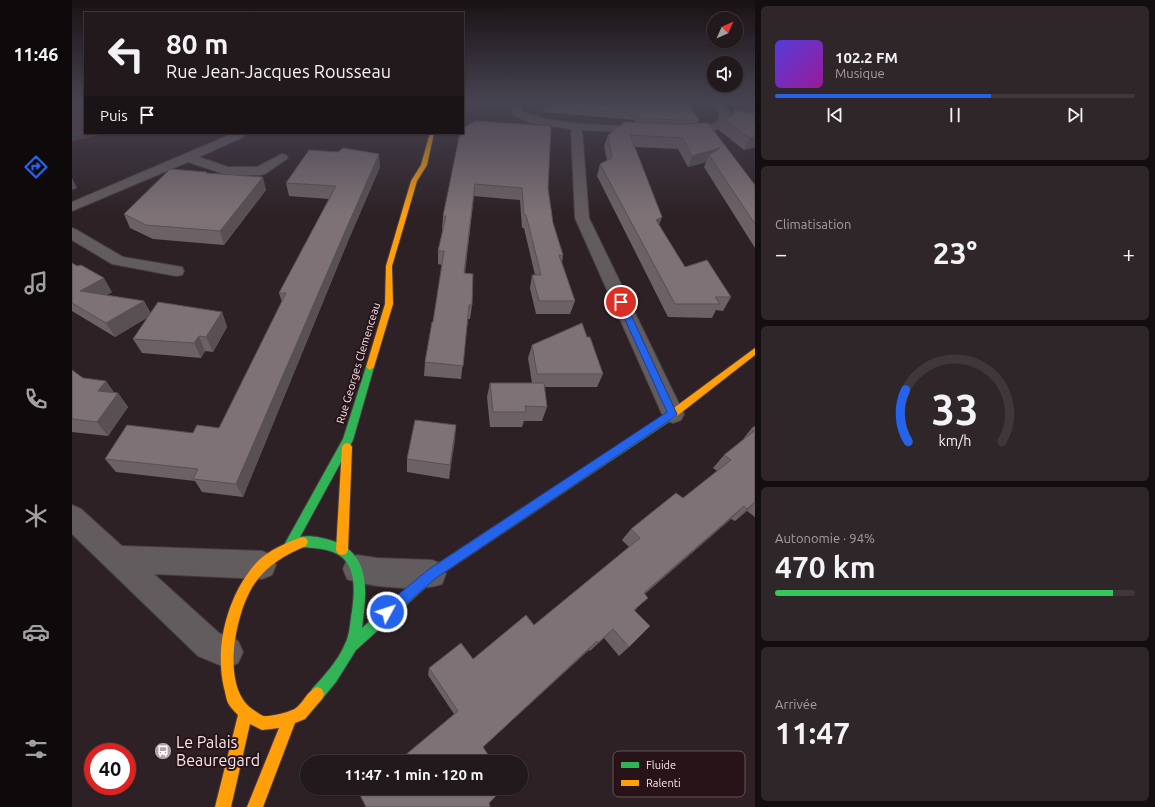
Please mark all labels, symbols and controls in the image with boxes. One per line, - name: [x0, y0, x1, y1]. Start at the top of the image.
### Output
- north arrow: [707, 12, 743, 48]
- map controls: [707, 12, 743, 92]
- icon: left: [100, 28, 152, 80]
- text: 80 m: [166, 28, 228, 59]
- text: 11:46: [13, 44, 59, 64]
- text: 102.2 FM: [835, 49, 898, 66]
- button: sound: [707, 56, 743, 92]
- text: Rue Jean-Jacques Rousseau: [166, 61, 391, 81]
- text: Musique: [835, 66, 885, 80]
- icon: arrive: [136, 104, 158, 126]
- icon: previous: [824, 104, 846, 126]
- icon: pause: [944, 104, 966, 126]
- icon: next: [1064, 104, 1086, 126]
- text: Puis: [100, 107, 128, 124]
- icon: directions: [22, 153, 50, 181]
- text: Climatisation: [775, 217, 851, 231]
- text: 23°: [933, 236, 977, 270]
- text: −: [775, 241, 787, 266]
- text: +: [1123, 241, 1135, 266]
- icon: music: [22, 269, 50, 297]
- pin: [604, 285, 638, 319]
- icon: arrive: [610, 291, 632, 313]
- street label: Rue Georges Clemenceau: [334, 301, 382, 425]
- icon: phone: [22, 385, 50, 413]
- text: 33: [932, 385, 978, 432]
- text: km/h: [939, 432, 971, 448]
- icon: climate: [22, 502, 50, 530]
- text: Autonomie · 94%: [775, 531, 875, 545]
- text: 470 km: [775, 550, 876, 584]
- position arrow: [366, 591, 408, 633]
- icon: car: [22, 618, 50, 646]
- text: Arrivée: [775, 697, 817, 711]
- text: 11:47: [775, 716, 850, 750]
- place label: Le Palais Beauregard: [176, 733, 260, 769]
- icon: filters: [22, 735, 50, 763]
- bus stop icon: Le Palais Beauregard: [153, 741, 173, 761]
- speed limit sign: 40: [84, 743, 136, 795]
- legend: [613, 751, 745, 797]
- text: Fluide: [646, 759, 676, 771]
- text: 11:47 · 1 min · 120 m: [345, 766, 483, 783]
- text: Ralenti: [646, 777, 681, 789]

